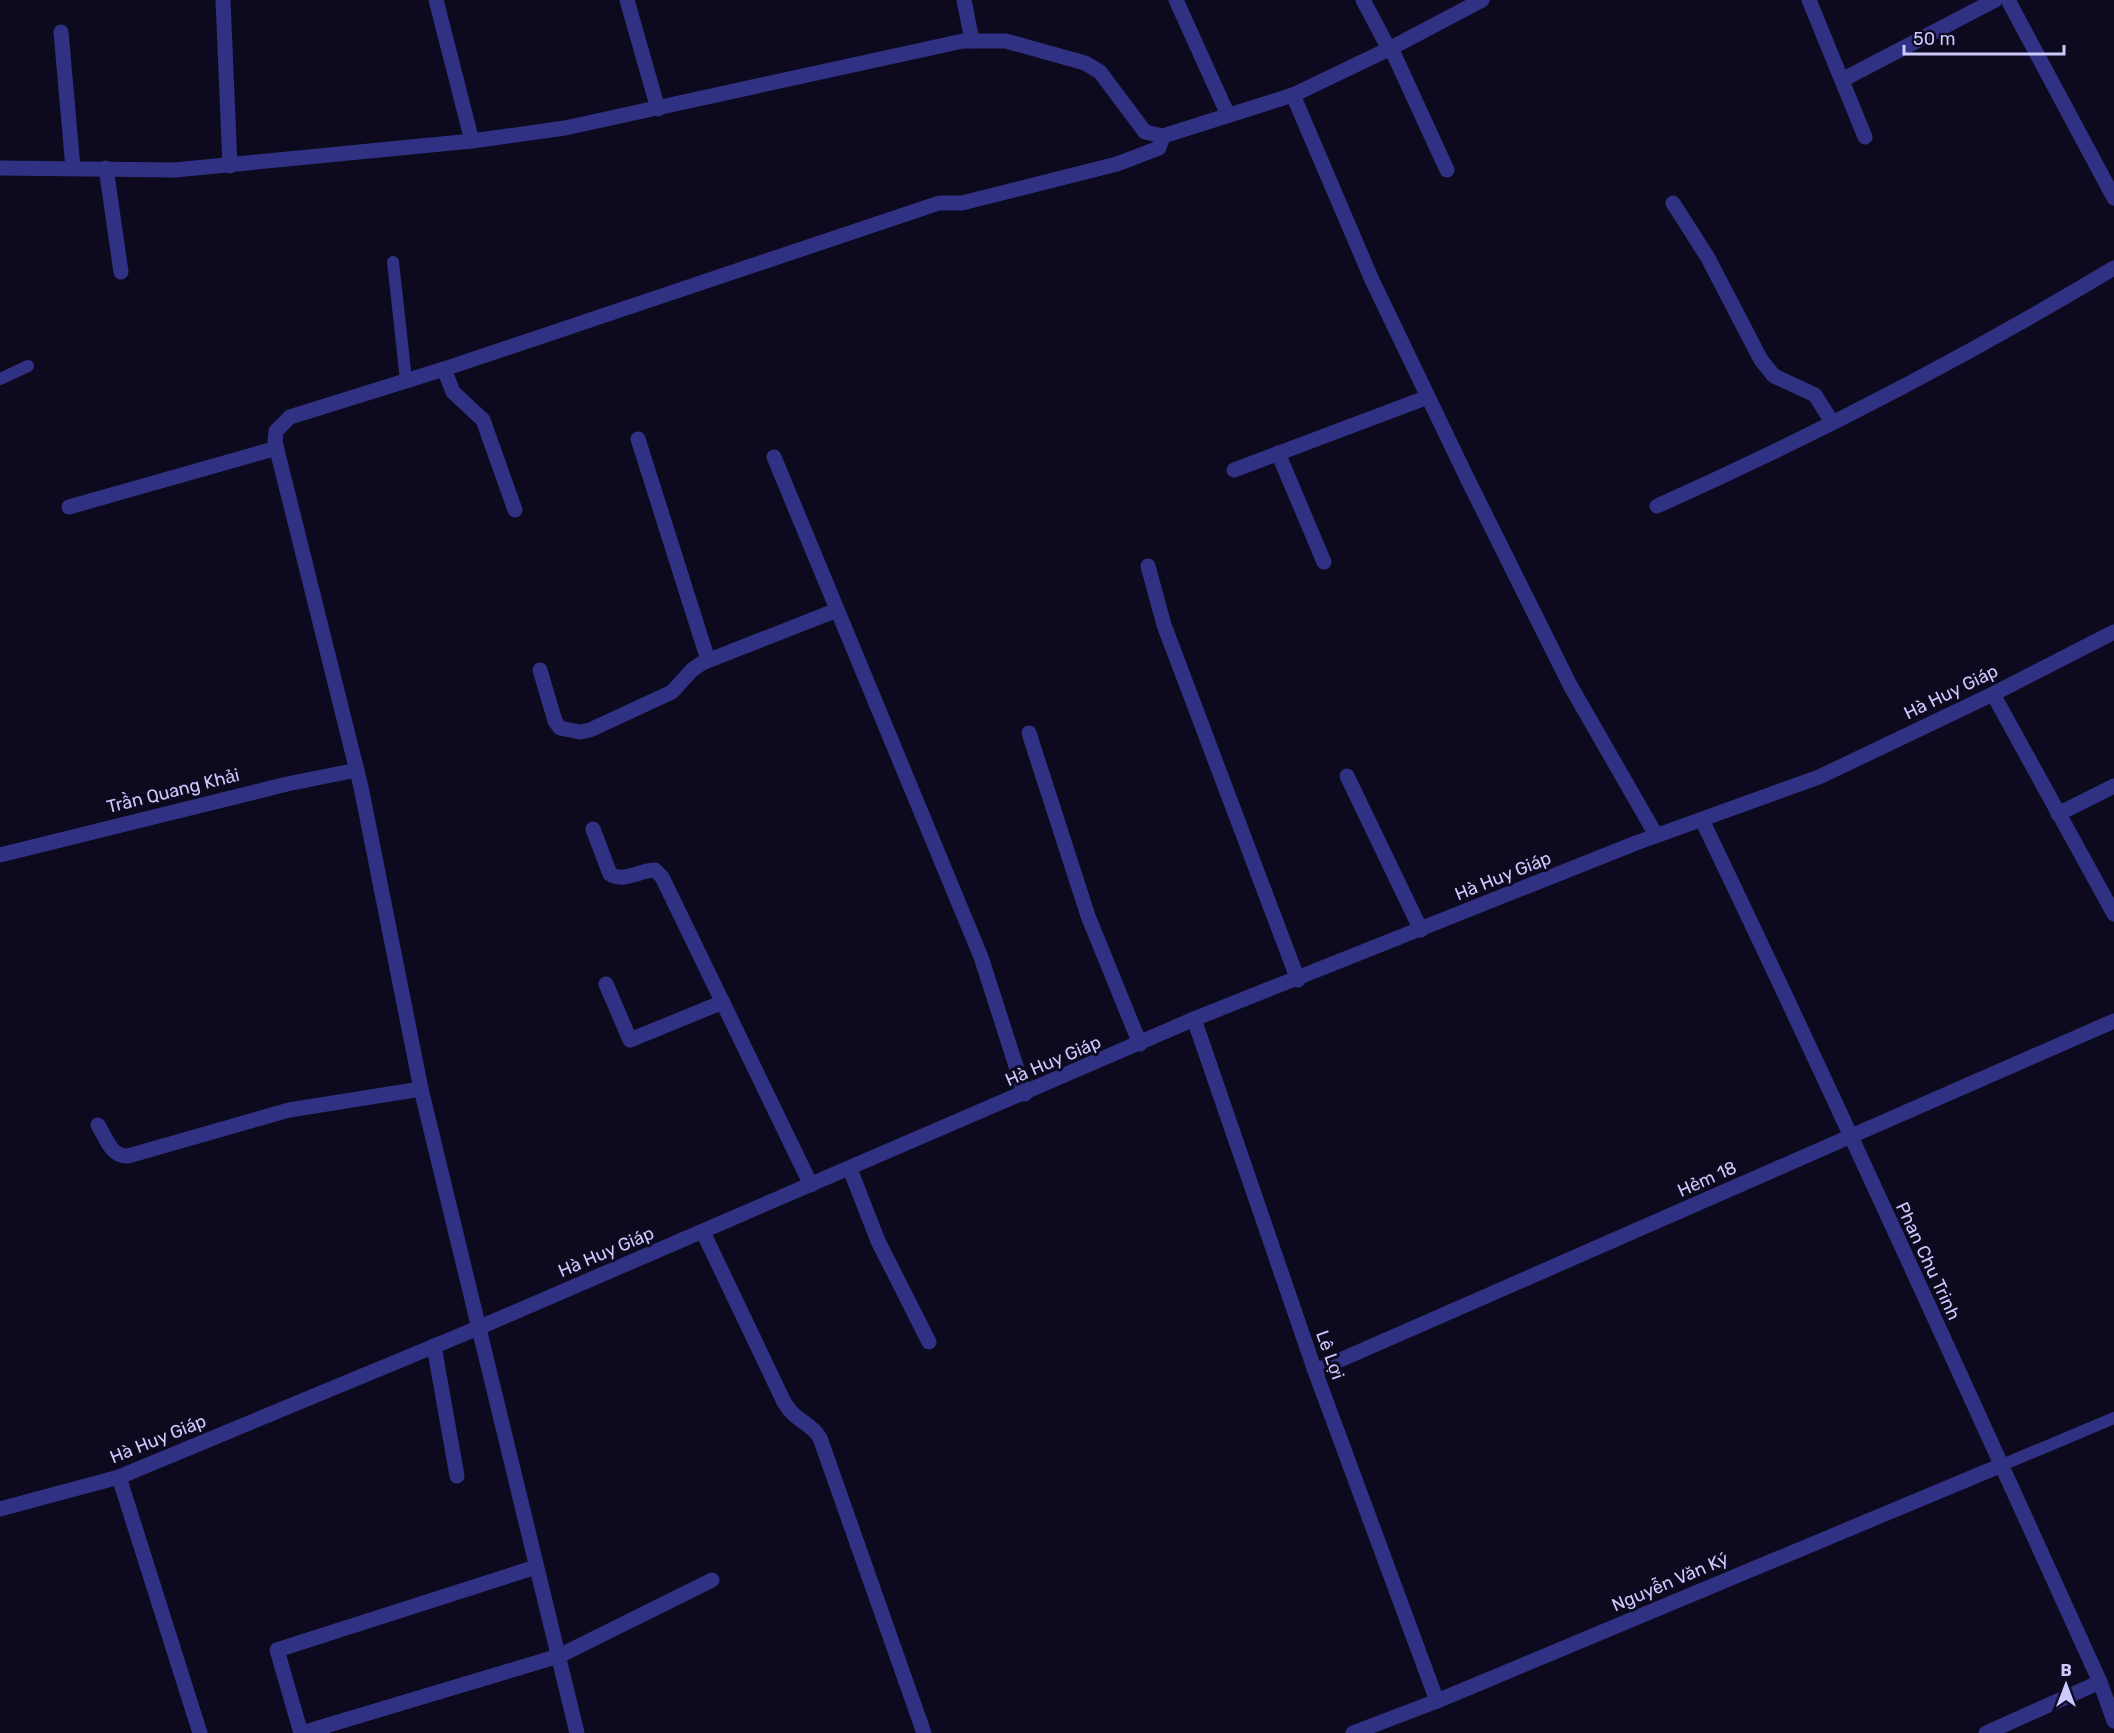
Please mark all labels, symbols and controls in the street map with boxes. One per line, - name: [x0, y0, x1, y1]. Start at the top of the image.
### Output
- scale bar: [1904, 18, 2064, 56]
- text: 50 m: [1913, 28, 1956, 50]
- street label: Hà Huy Giáp: [1900, 660, 2002, 724]
- street label: Trần Quang Khải: [104, 763, 242, 818]
- street label: Hà Huy Giáp: [1452, 847, 1554, 905]
- street label: Hà Huy Giáp: [1002, 1031, 1104, 1091]
- street label: Hẻm 18: [1674, 1156, 1740, 1202]
- street label: Phan Chu Trinh: [1891, 1199, 1965, 1323]
- street label: Hà Huy Giáp: [555, 1222, 657, 1282]
- street label: Lê Lợi: [1311, 1327, 1349, 1383]
- street label: Hà Huy Giáp: [107, 1410, 209, 1468]
- street label: Nguyễn Văn Ký: [1608, 1547, 1732, 1616]
- north arrow: [2036, 1655, 2096, 1715]
- text: B: [2060, 1661, 2072, 1680]

